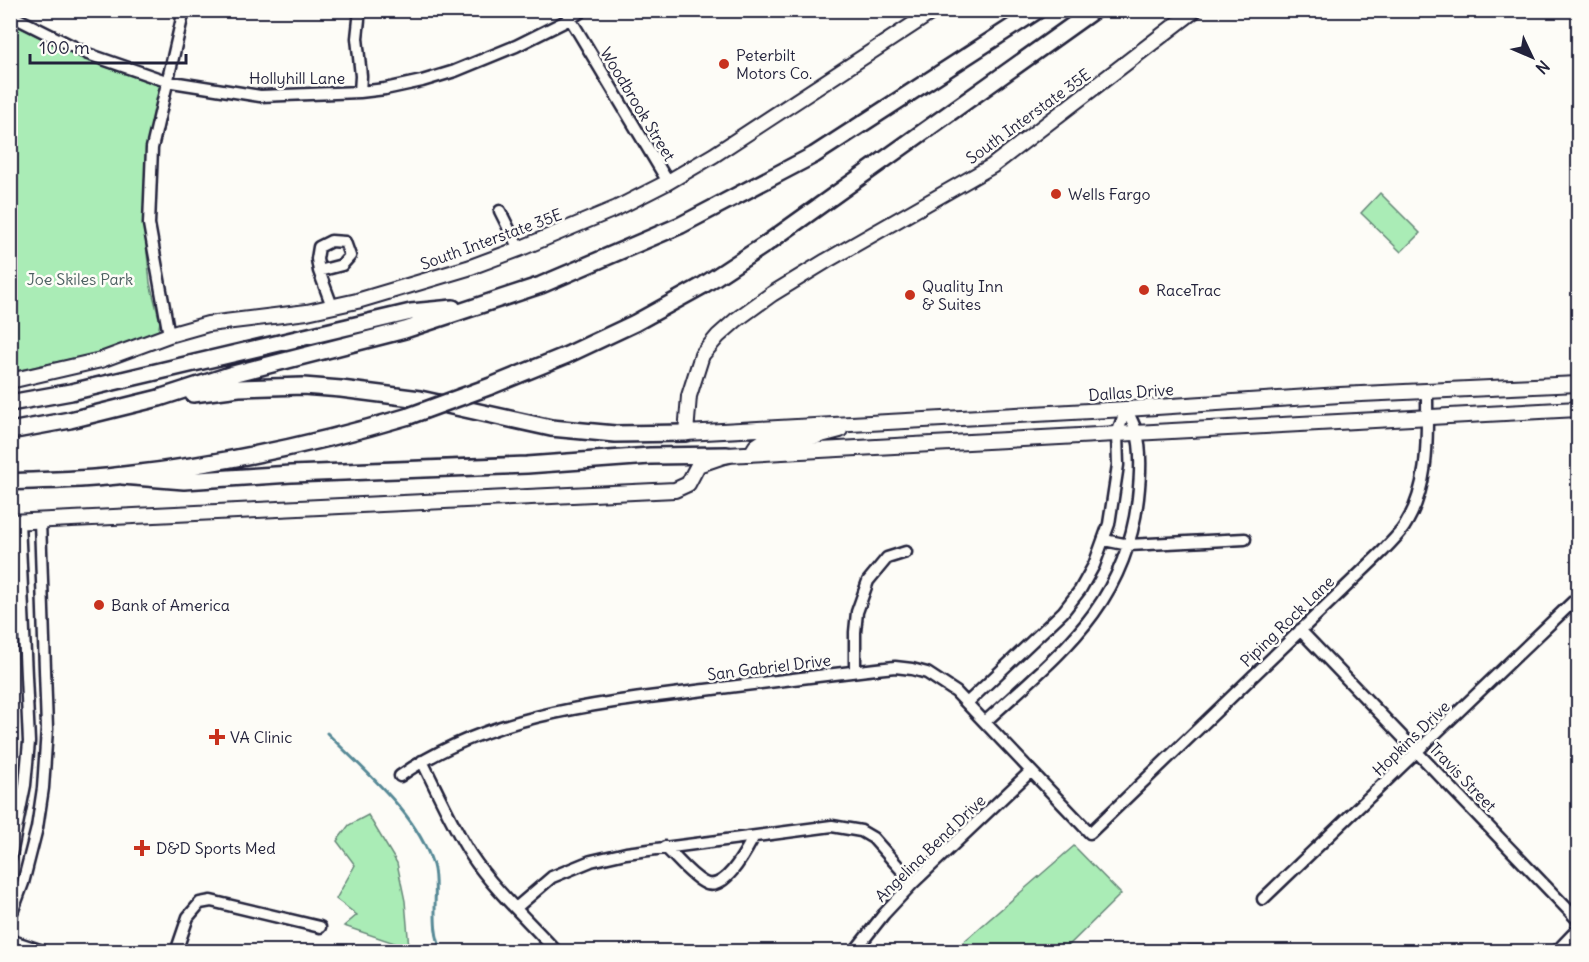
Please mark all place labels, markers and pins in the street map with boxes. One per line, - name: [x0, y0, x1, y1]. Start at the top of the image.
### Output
- place label: Peterbilt Motors Co.: [736, 45, 812, 83]
- marker: Peterbilt Motors Co.: [717, 57, 731, 71]
- place label: Wells Fargo: [1068, 184, 1151, 204]
- marker: Wells Fargo: [1049, 187, 1063, 201]
- place label: Quality Inn & Suites: [922, 276, 1003, 314]
- place label: RaceTrac: [1156, 280, 1221, 300]
- marker: RaceTrac: [1137, 283, 1151, 297]
- marker: Quality Inn & Suites: [903, 288, 917, 302]
- place label: Bank of America: [111, 595, 230, 615]
- marker: Bank of America: [92, 598, 106, 612]
- place label: VA Clinic: [230, 727, 292, 747]
- marker: VA Clinic: [208, 728, 226, 746]
- place label: D&D Sports Med: [156, 838, 276, 858]
- marker: D&D Sports Med: [133, 839, 151, 857]

